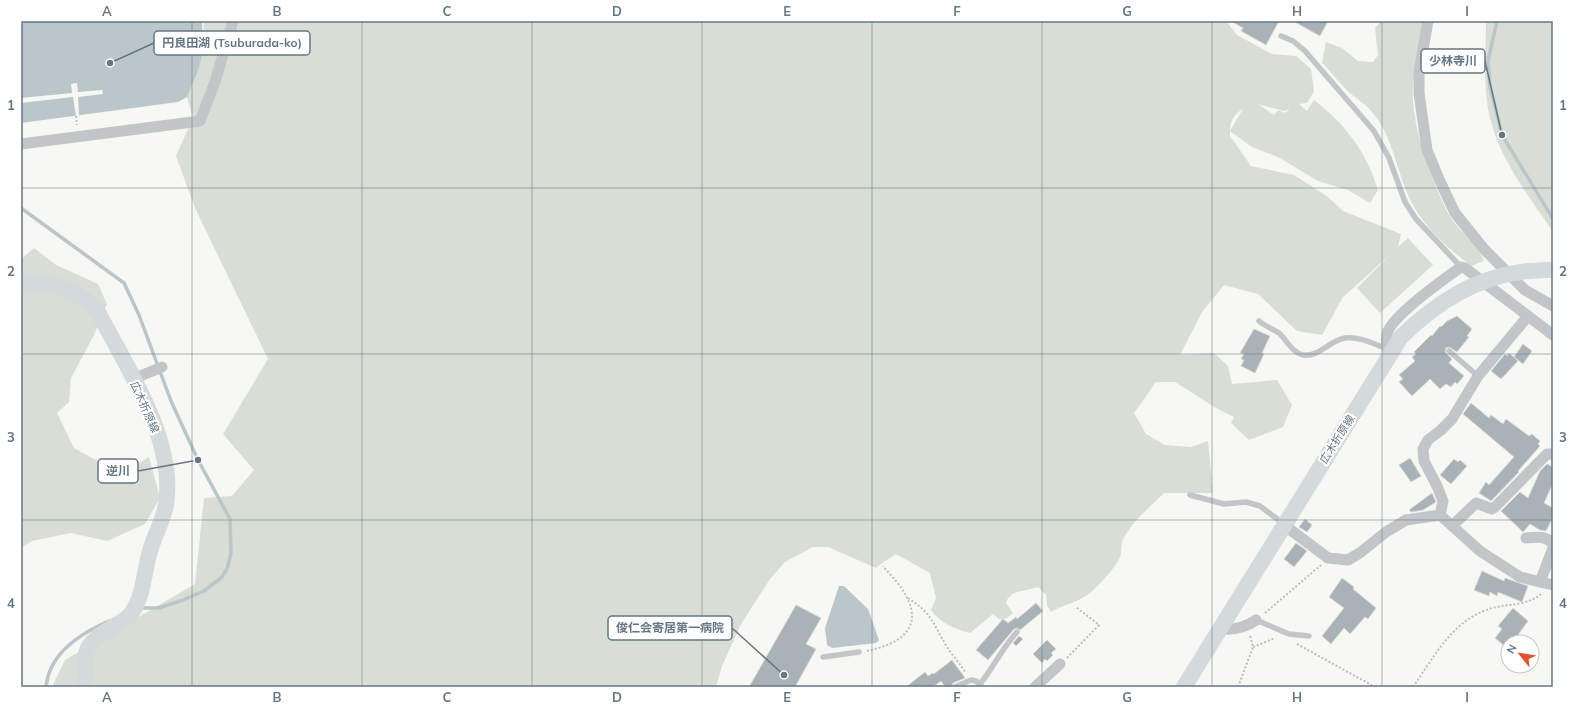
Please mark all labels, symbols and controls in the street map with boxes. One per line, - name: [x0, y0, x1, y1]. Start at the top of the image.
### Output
- text: A: [102, 3, 112, 19]
- text: B: [273, 3, 282, 19]
- text: C: [443, 3, 452, 19]
- text: D: [612, 3, 622, 19]
- text: E: [783, 3, 791, 19]
- text: F: [953, 3, 961, 19]
- text: G: [1122, 3, 1132, 19]
- text: H: [1292, 3, 1302, 19]
- text: I: [1465, 3, 1469, 19]
- callout: 円良田湖 (Tsuburada-ko): [154, 31, 310, 55]
- text: 円良田湖 (Tsuburada-ko): [162, 35, 302, 50]
- callout: 少林寺川: [1421, 49, 1485, 73]
- text: 少林寺川: [1429, 53, 1477, 68]
- text: 1: [7, 97, 15, 113]
- text: 1: [1559, 97, 1567, 113]
- text: 2: [7, 263, 15, 279]
- text: 2: [1559, 263, 1567, 279]
- street label: 広木折原線: [127, 379, 163, 435]
- street label: 広木折原線: [1316, 412, 1358, 466]
- text: 3: [7, 429, 15, 445]
- text: 3: [1559, 429, 1567, 445]
- callout: 逆川: [98, 459, 138, 483]
- text: 逆川: [106, 463, 130, 478]
- text: 4: [7, 595, 15, 611]
- text: 4: [1559, 595, 1567, 611]
- callout: 俊仁会寄居第一病院: [608, 616, 732, 640]
- text: 俊仁会寄居第一病院: [616, 620, 724, 635]
- north arrow: [1500, 634, 1540, 674]
- text: N: [1503, 642, 1519, 656]
- text: A: [102, 689, 112, 705]
- text: B: [273, 689, 282, 705]
- text: C: [443, 689, 452, 705]
- text: D: [612, 689, 622, 705]
- text: E: [783, 689, 791, 705]
- text: F: [953, 689, 961, 705]
- text: G: [1122, 689, 1132, 705]
- text: H: [1292, 689, 1302, 705]
- text: I: [1465, 689, 1469, 705]

